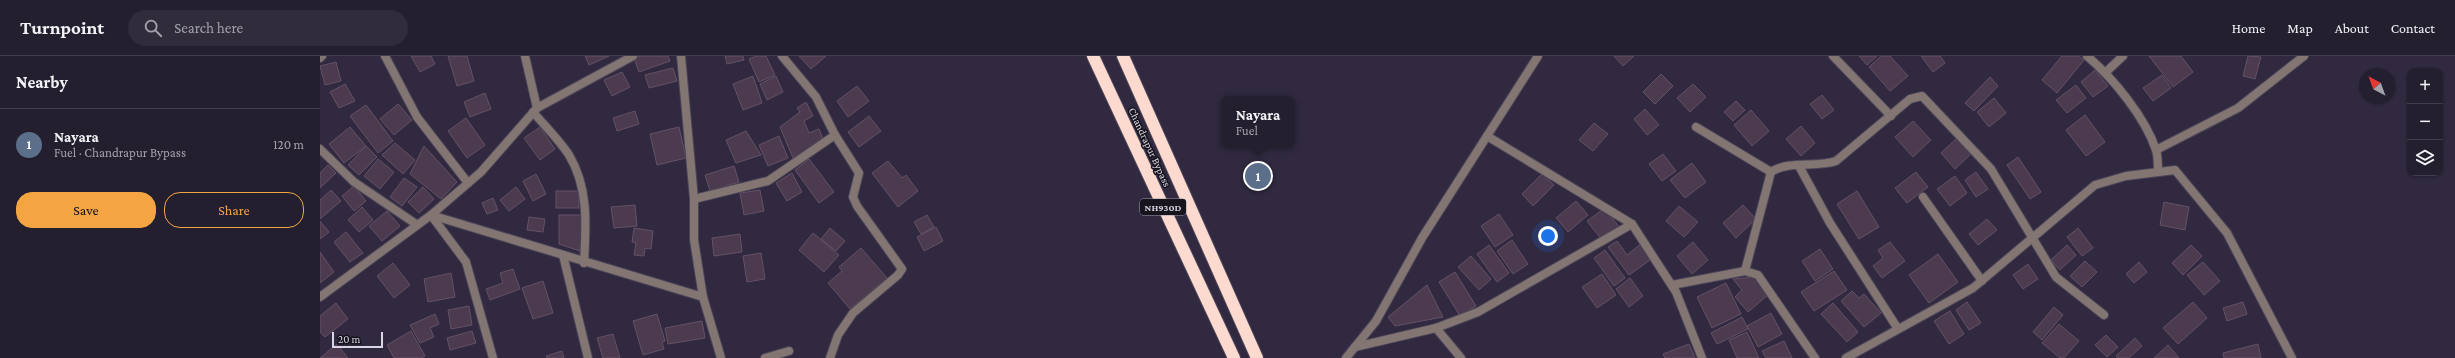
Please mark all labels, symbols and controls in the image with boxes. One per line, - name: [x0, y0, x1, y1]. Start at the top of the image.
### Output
- search box: [128, 10, 408, 46]
- text: Turnpoint: [20, 17, 104, 38]
- icon: search: [142, 17, 164, 39]
- text: Search here: [174, 20, 243, 36]
- text: Home: [2232, 20, 2265, 36]
- text: Map: [2287, 20, 2313, 36]
- text: About: [2335, 20, 2369, 36]
- text: Contact: [2391, 20, 2435, 36]
- north arrow: [2359, 68, 2395, 104]
- map controls: [2407, 68, 2443, 176]
- button: +: [2407, 68, 2443, 104]
- text: Nearby: [16, 73, 68, 92]
- popup: [1221, 96, 1295, 148]
- button: −: [2407, 104, 2443, 140]
- street label: Chandrapur Bypass: [1125, 105, 1174, 189]
- text: Nayara: [1236, 107, 1280, 123]
- text: Fuel: [1236, 123, 1258, 138]
- text: Nayara: [54, 129, 99, 145]
- text: 1: [27, 137, 31, 152]
- text: 120 m: [273, 137, 304, 152]
- button: layers: [2407, 140, 2443, 176]
- text: Fuel · Chandrapur Bypass: [54, 145, 186, 160]
- pin: 1: [1245, 161, 1271, 191]
- button: Save: [16, 192, 156, 228]
- button: Share: [164, 192, 304, 228]
- road number: NH930D: [1140, 199, 1186, 215]
- your location: [1538, 226, 1558, 246]
- scale bar: [332, 330, 383, 349]
- text: 20 m: [338, 333, 360, 345]

